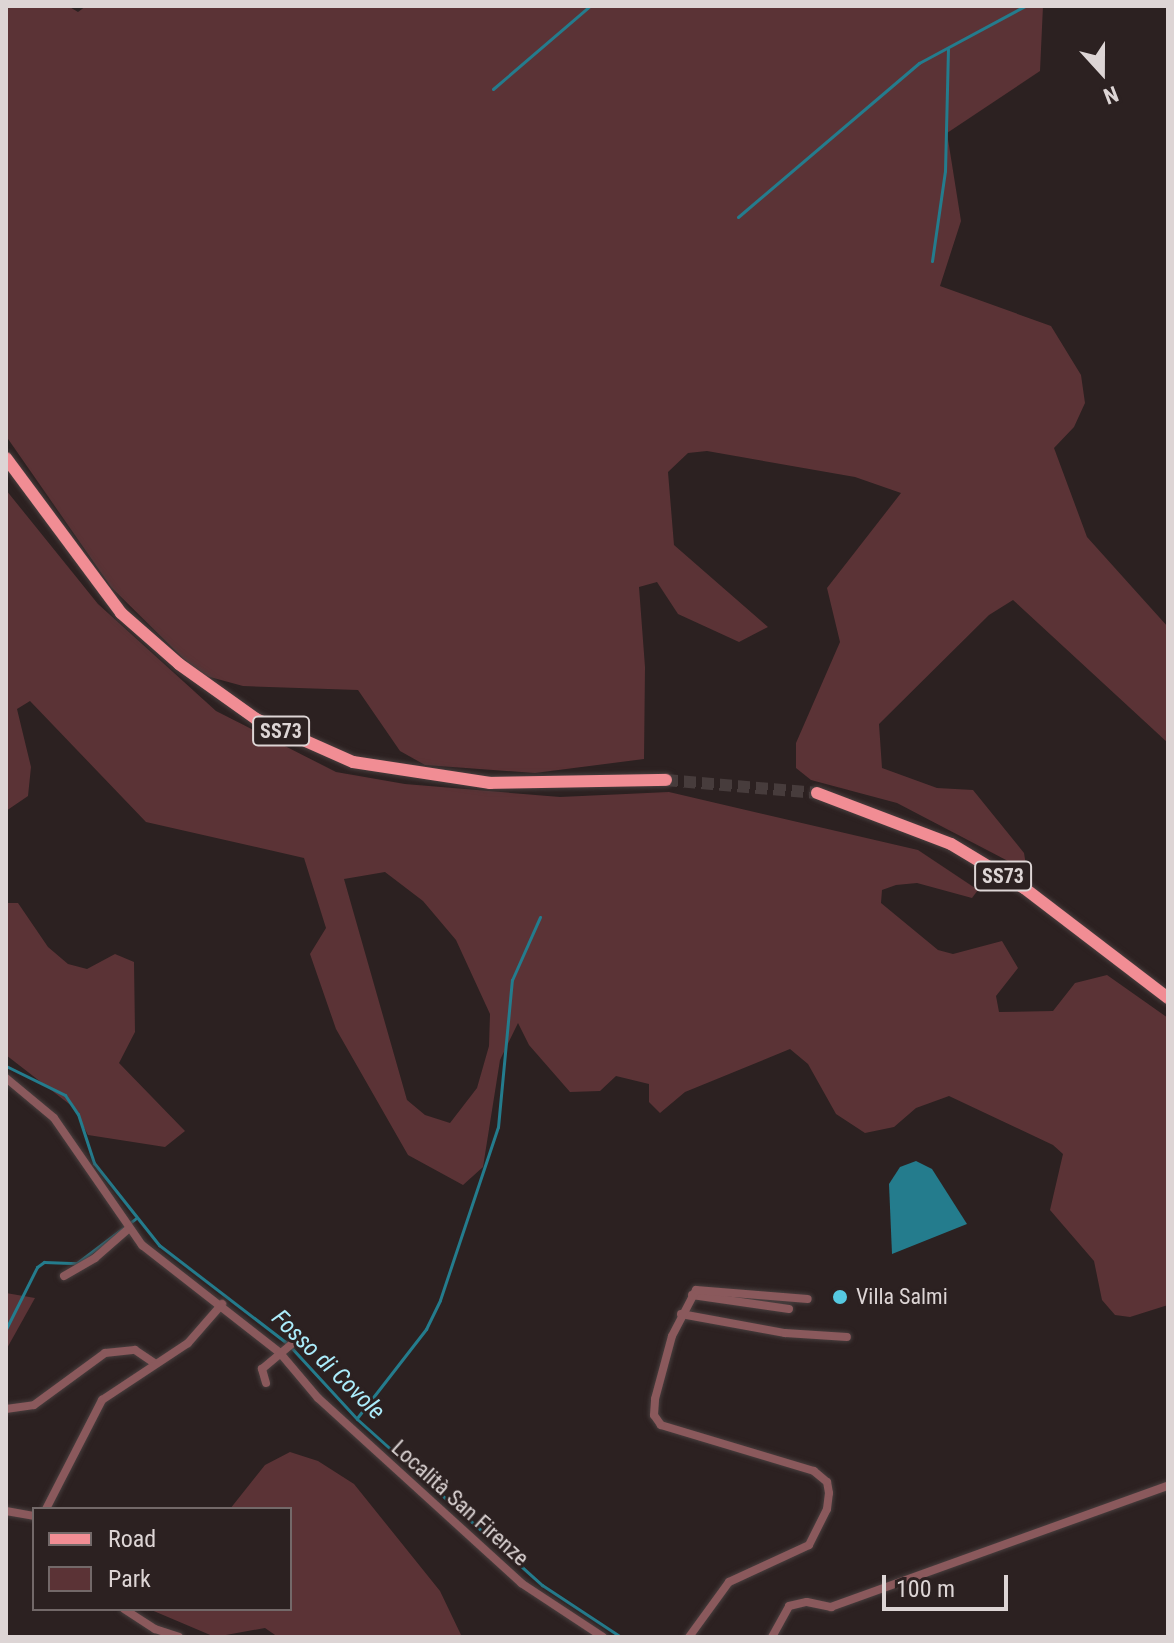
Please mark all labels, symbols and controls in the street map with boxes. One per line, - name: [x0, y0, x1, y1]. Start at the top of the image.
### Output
- north arrow: [1062, 32, 1142, 112]
- text: N: [1100, 81, 1122, 109]
- road number: SS73: [251, 715, 311, 747]
- road number: SS73: [973, 860, 1033, 892]
- place label: Villa Salmi: [856, 1284, 948, 1310]
- marker: Villa Salmi: [831, 1288, 849, 1306]
- water label: Fosso di Covole: [266, 1304, 390, 1426]
- street label: Località San Firenze: [386, 1435, 534, 1571]
- legend: [32, 1507, 292, 1611]
- text: Road: [108, 1525, 156, 1553]
- scale bar: [886, 1559, 1012, 1609]
- text: Park: [108, 1565, 151, 1593]
- text: 100 m: [896, 1575, 955, 1603]

